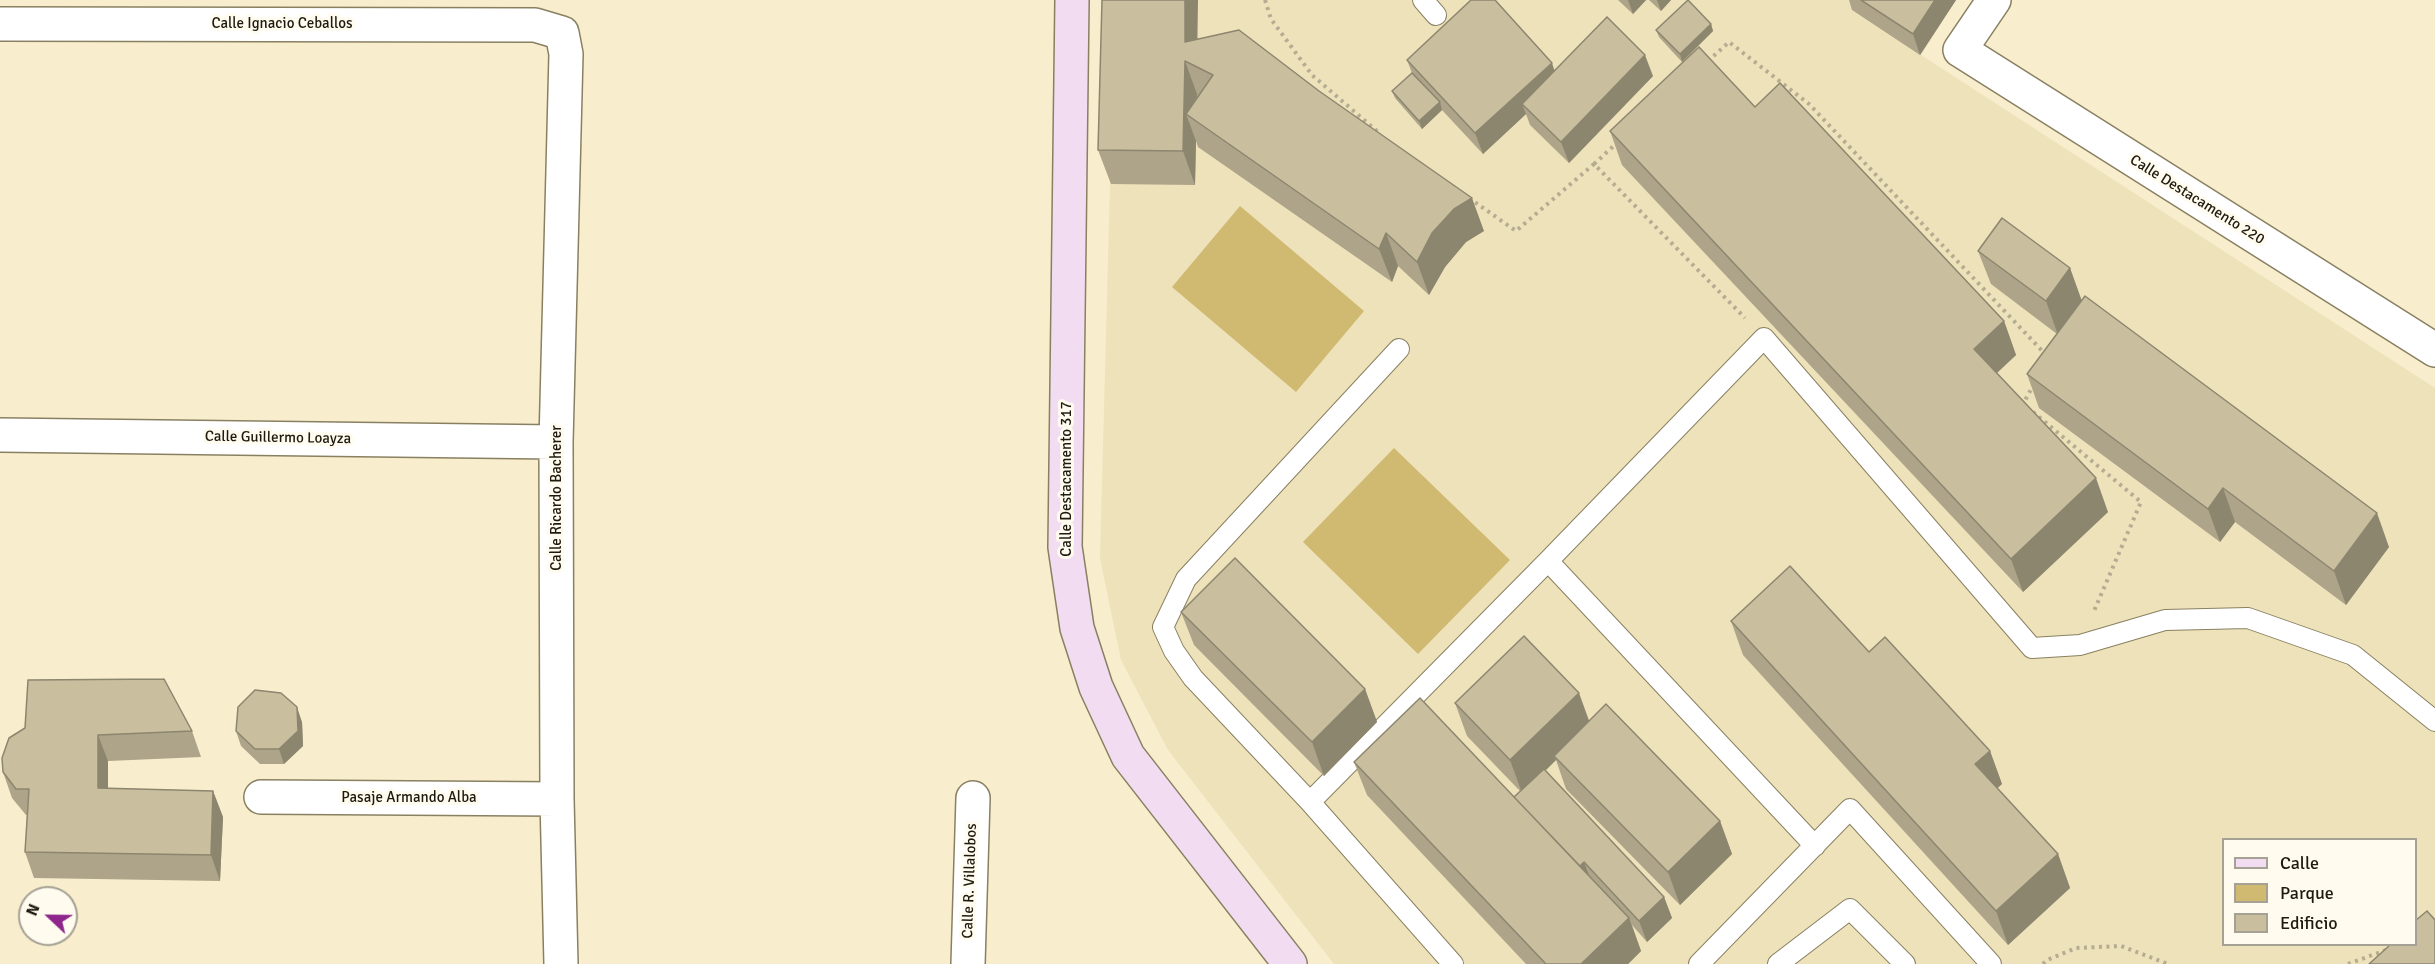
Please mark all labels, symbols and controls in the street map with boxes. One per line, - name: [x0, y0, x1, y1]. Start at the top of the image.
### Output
- street label: Calle Ignacio Ceballos: [211, 15, 353, 33]
- street label: Calle Destacamento 220: [2126, 151, 2268, 249]
- street label: Calle Destacamento 317: [1058, 401, 1076, 557]
- street label: Calle Ricardo Bacherer: [548, 425, 566, 571]
- street label: Calle Guillermo Loayza: [205, 428, 351, 448]
- street label: Pasaje Armando Alba: [341, 789, 477, 807]
- street label: Calle R. Villalobos: [959, 823, 981, 939]
- legend: [2222, 838, 2417, 946]
- text: Calle: [2280, 852, 2319, 874]
- text: Parque: [2280, 882, 2334, 904]
- north arrow: [18, 886, 78, 946]
- text: N: [22, 901, 45, 919]
- text: Edificio: [2280, 912, 2338, 934]

